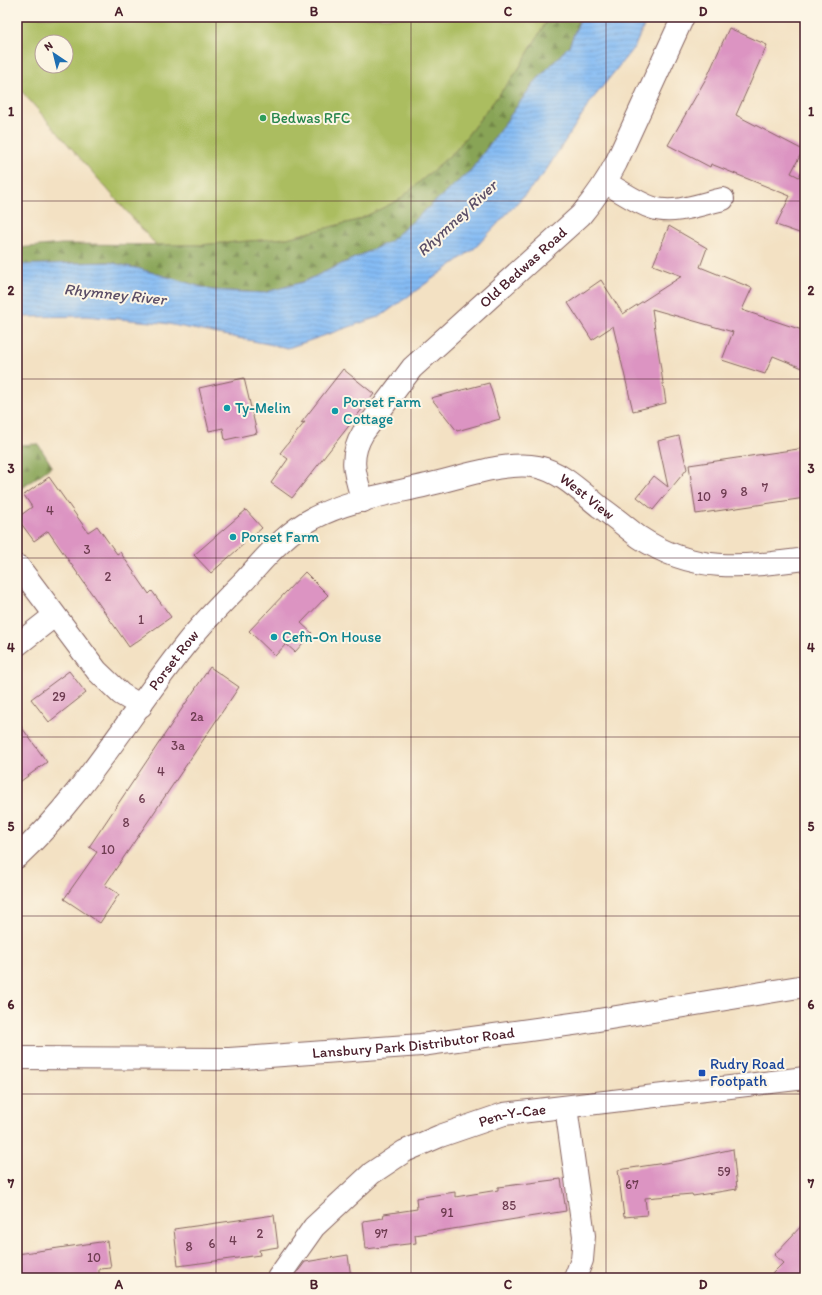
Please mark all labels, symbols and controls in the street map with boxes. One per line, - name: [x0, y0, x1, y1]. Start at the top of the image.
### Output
- text: A: [114, 4, 124, 19]
- text: B: [310, 4, 319, 19]
- text: C: [504, 4, 513, 19]
- text: D: [699, 4, 708, 19]
- north arrow: [34, 34, 74, 74]
- text: N: [42, 39, 55, 54]
- text: 1: [8, 104, 14, 119]
- text: 1: [808, 104, 814, 119]
- place label: Bedwas RFC: [271, 109, 351, 127]
- marker: Bedwas RFC: [258, 113, 268, 123]
- water label: Rhymney River: [413, 175, 502, 260]
- street label: Old Bedwas Road: [476, 223, 571, 312]
- water label: Rhymney River: [63, 279, 168, 309]
- text: 2: [8, 283, 15, 298]
- text: 2: [808, 283, 815, 298]
- place label: Porset Farm Cottage: [343, 393, 421, 428]
- place label: Ty-Melin: [235, 399, 291, 417]
- marker: Ty-Melin: [222, 403, 232, 413]
- marker: Porset Farm Cottage: [330, 406, 340, 416]
- text: 3: [7, 461, 15, 476]
- text: 3: [807, 461, 815, 476]
- street label: West View: [556, 469, 618, 524]
- house number: 7: [762, 480, 769, 495]
- house number: 8: [740, 484, 748, 499]
- house number: 9: [721, 486, 728, 501]
- house number: 10: [697, 489, 711, 504]
- house number: 4: [46, 503, 54, 518]
- place label: Porset Farm: [241, 528, 319, 546]
- marker: Porset Farm: [228, 532, 238, 542]
- house number: 3: [83, 542, 91, 557]
- house number: 2: [105, 569, 112, 584]
- house number: 1: [138, 612, 144, 627]
- street label: Porset Row: [145, 626, 203, 694]
- place label: Cefn-On House: [282, 628, 381, 646]
- marker: Cefn-On House: [269, 632, 279, 642]
- text: 4: [7, 640, 15, 655]
- text: 4: [807, 640, 815, 655]
- house number: 29: [52, 689, 66, 704]
- house number: 2a: [190, 709, 204, 724]
- house number: 3a: [171, 738, 185, 753]
- house number: 4: [157, 764, 165, 779]
- house number: 6: [139, 791, 146, 806]
- house number: 8: [122, 815, 130, 830]
- text: 5: [8, 819, 15, 834]
- text: 5: [808, 819, 815, 834]
- house number: 10: [101, 842, 115, 857]
- text: 6: [8, 997, 15, 1012]
- text: 6: [808, 997, 815, 1012]
- street label: Lansbury Park Distributor Road: [311, 1023, 516, 1062]
- place label: Rudry Road Footpath: [710, 1055, 785, 1090]
- marker: Rudry Road Footpath: [697, 1068, 707, 1078]
- street label: Pen-Y-Cae: [476, 1100, 547, 1131]
- house number: 59: [717, 1164, 731, 1179]
- text: 7: [7, 1176, 15, 1191]
- text: 7: [807, 1176, 815, 1191]
- house number: 67: [625, 1177, 639, 1192]
- house number: 85: [502, 1198, 516, 1213]
- house number: 91: [441, 1205, 453, 1220]
- house number: 2: [257, 1226, 264, 1241]
- house number: 97: [374, 1226, 388, 1241]
- house number: 4: [229, 1233, 237, 1248]
- house number: 6: [209, 1236, 216, 1251]
- house number: 8: [185, 1239, 193, 1254]
- house number: 10: [87, 1250, 101, 1265]
- text: A: [114, 1277, 124, 1292]
- text: B: [310, 1277, 319, 1292]
- text: C: [504, 1277, 513, 1292]
- text: D: [699, 1277, 708, 1292]

